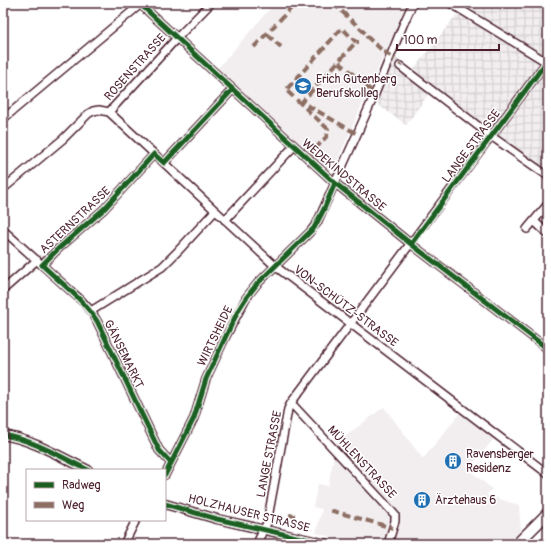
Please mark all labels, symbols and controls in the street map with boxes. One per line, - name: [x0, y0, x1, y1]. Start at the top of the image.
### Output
- scale bar: [397, 26, 499, 52]
- street label: ROSENSTRASSE: [101, 31, 169, 104]
- text: 100 m: [403, 33, 438, 48]
- place label: Erich Gutenberg Berufskolleg: [316, 72, 396, 101]
- school or university icon: Erich Gutenberg Berufskolleg: [293, 76, 313, 96]
- street label: LANGE STRASSE: [439, 107, 504, 186]
- street label: WEDEKINDSTRASSE: [299, 136, 389, 215]
- street label: ASTERNSTRASSE: [37, 184, 114, 257]
- street label: VON-SCHÜTZ-STRASSE: [291, 261, 401, 351]
- street label: WIRTSHEIDE: [194, 304, 236, 369]
- street label: GÄNSEMARKT: [100, 317, 148, 391]
- street label: LANGE STRASSE: [254, 409, 285, 499]
- street label: MÜHLENSTRASSE: [324, 422, 400, 502]
- place label: Ravensberger Residenz: [466, 447, 535, 476]
- building icon: Ravensberger Residenz: [443, 451, 463, 471]
- legend: [26, 469, 166, 521]
- text: Radweg: [62, 478, 100, 493]
- building icon: Ärztehaus 6: [412, 490, 432, 510]
- street label: HOLZHAUSER STRASSE: [186, 491, 311, 536]
- place label: Ärztehaus 6: [435, 492, 496, 508]
- text: Weg: [62, 498, 84, 513]

